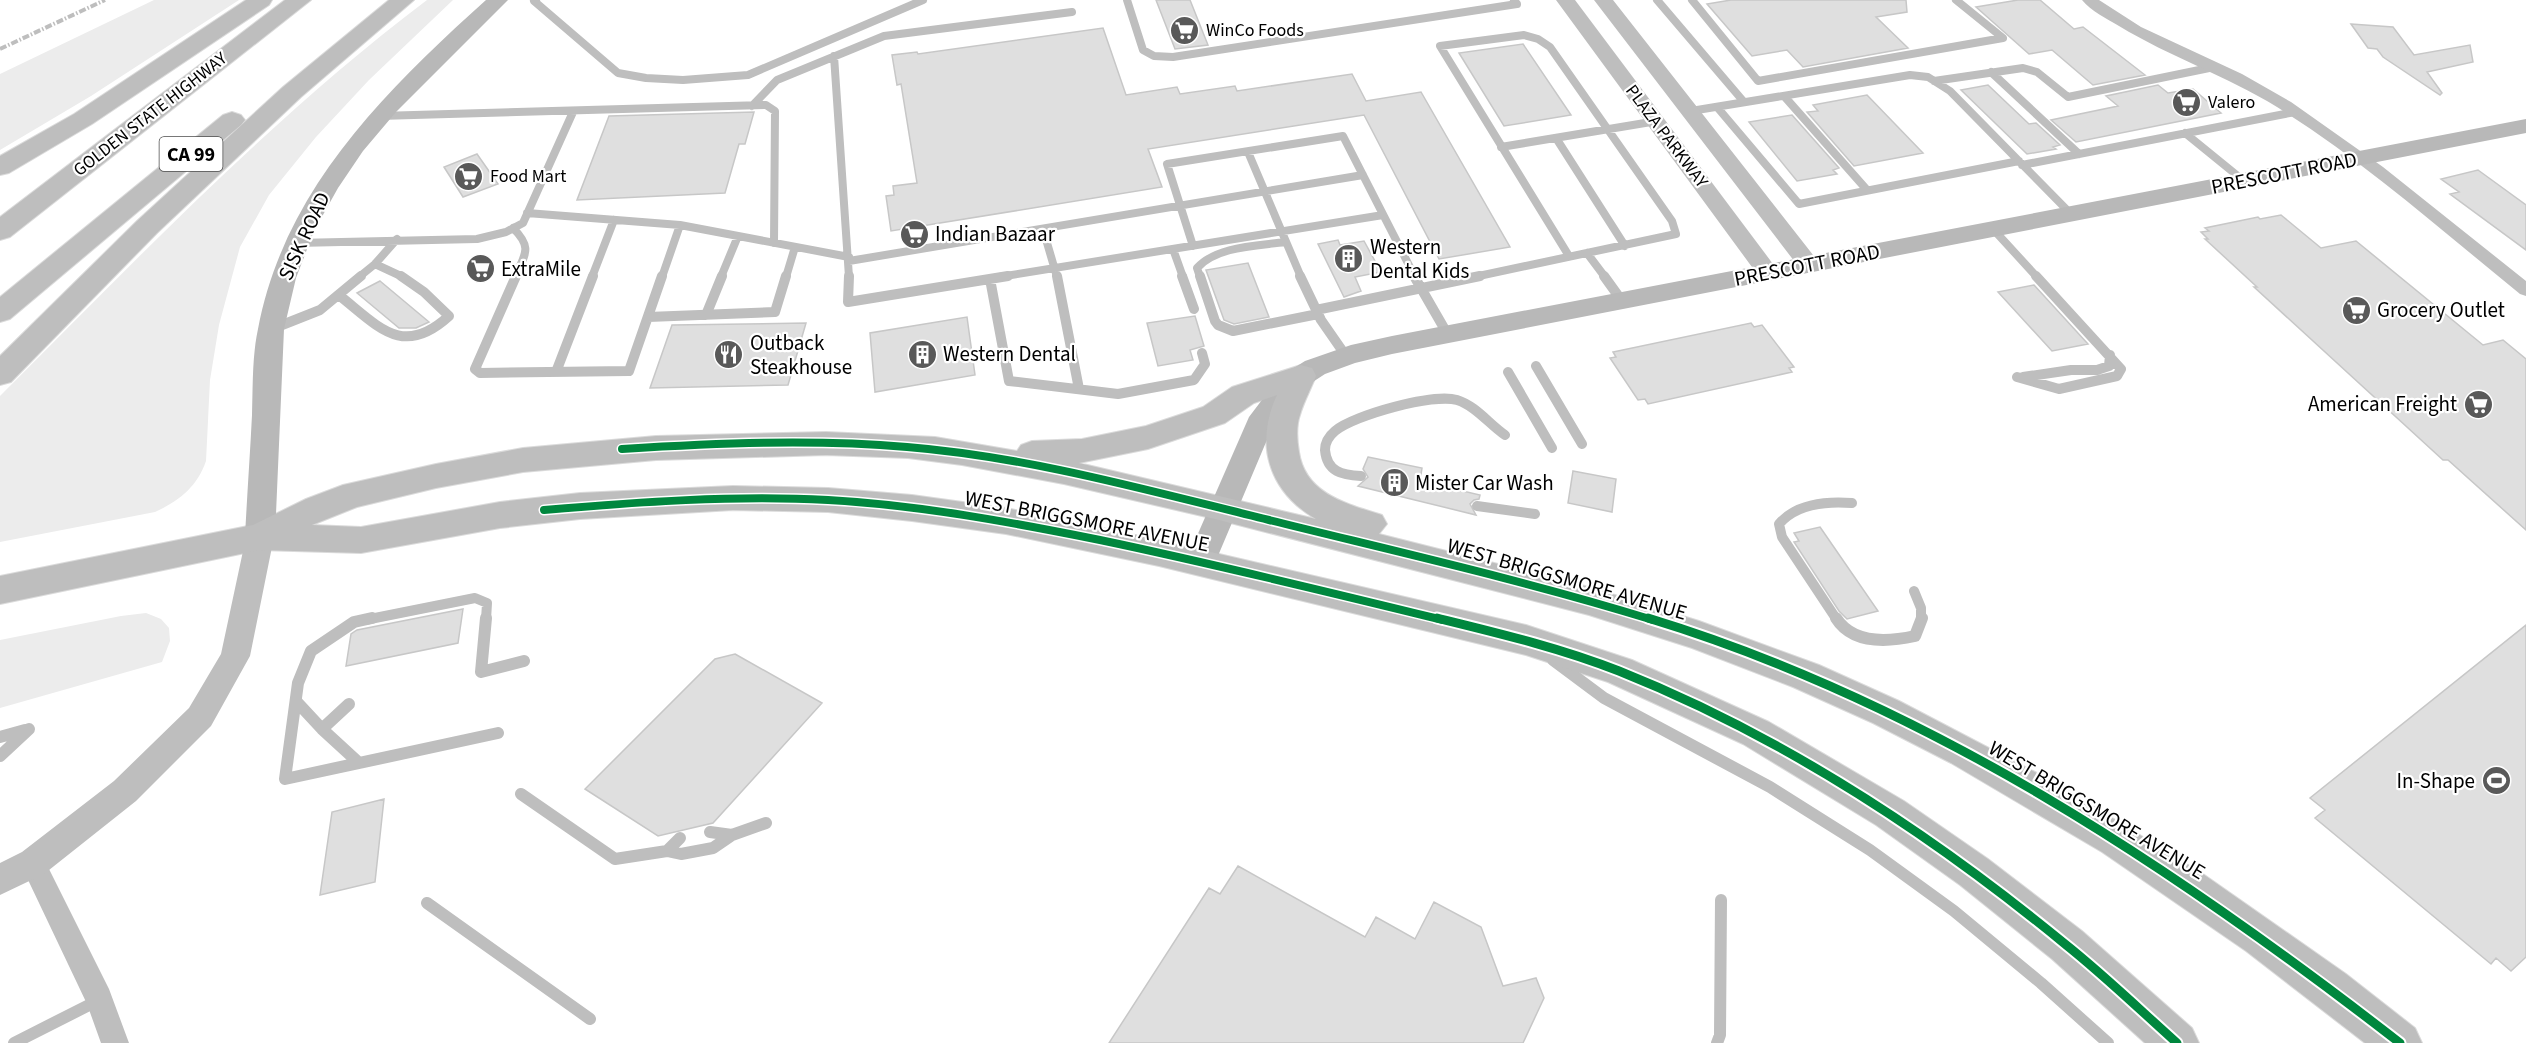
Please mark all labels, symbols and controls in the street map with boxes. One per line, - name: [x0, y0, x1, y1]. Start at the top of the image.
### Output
- supermarket icon: WinCo Foods: [1169, 14, 1201, 46]
- place label: WinCo Foods: [1206, 18, 1304, 43]
- street label: GOLDEN STATE HIGHWAY: [68, 46, 233, 182]
- street label: PLAZA PARKWAY: [1619, 79, 1714, 193]
- supermarket icon: Valero: [2171, 86, 2203, 118]
- place label: Valero: [2208, 90, 2255, 115]
- road number: CA 99: [160, 137, 222, 171]
- street label: PRESCOTT ROAD: [2209, 144, 2359, 202]
- supermarket icon: Food Mart: [453, 160, 485, 192]
- place label: Food Mart: [490, 164, 566, 189]
- street label: SISK ROAD: [270, 187, 338, 285]
- supermarket icon: Indian Bazaar: [898, 218, 930, 250]
- place label: Indian Bazaar: [935, 219, 1056, 249]
- place label: Western Dental Kids: [1370, 232, 1470, 286]
- street label: PRESCOTT ROAD: [1732, 236, 1882, 294]
- building icon: Western Dental Kids: [1333, 243, 1365, 275]
- supermarket icon: ExtraMile: [464, 253, 496, 285]
- place label: ExtraMile: [501, 254, 581, 284]
- supermarket icon: Grocery Outlet: [2340, 294, 2372, 326]
- place label: Grocery Outlet: [2377, 295, 2505, 325]
- place label: Outback Steakhouse: [750, 328, 852, 382]
- building icon: Western Dental: [906, 338, 938, 370]
- restaurant icon: Outback Steakhouse: [713, 339, 745, 371]
- place label: Western Dental: [943, 339, 1076, 369]
- supermarket icon: American Freight: [2462, 388, 2494, 420]
- place label: American Freight: [2308, 389, 2457, 419]
- building icon: Mister Car Wash: [1378, 467, 1410, 499]
- place label: Mister Car Wash: [1415, 468, 1554, 498]
- street label: WEST BRIGGSMORE AVENUE: [962, 483, 1212, 559]
- street label: WEST BRIGGSMORE AVENUE: [1443, 530, 1691, 628]
- street label: WEST BRIGGSMORE AVENUE: [1983, 733, 2211, 887]
- sports icon: In-Shape: [2480, 765, 2512, 797]
- place label: In-Shape: [2397, 766, 2475, 796]

